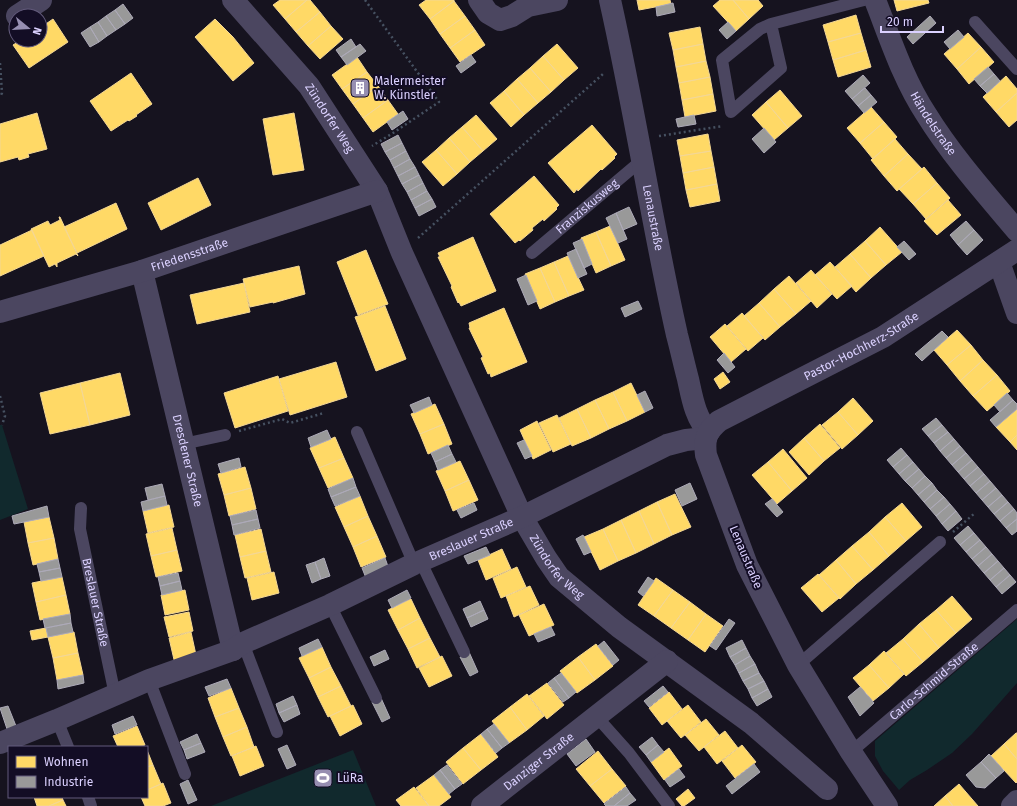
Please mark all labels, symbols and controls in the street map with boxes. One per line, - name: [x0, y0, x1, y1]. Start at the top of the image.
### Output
- north arrow: [8, 8, 48, 48]
- scale bar: [881, 8, 943, 34]
- text: 20 m: [887, 15, 913, 29]
- text: N: [30, 25, 44, 36]
- place label: Malermeister W. Künstler: [374, 74, 446, 102]
- building icon: Malermeister W. Künstler: [349, 77, 371, 99]
- street label: Zündorfer Weg: [302, 81, 358, 156]
- street label: Händelstraße: [907, 89, 959, 158]
- street label: Franziskusweg: [553, 176, 622, 237]
- street label: Lenaustraße: [640, 183, 666, 252]
- street label: Friedensstraße: [149, 235, 230, 274]
- street label: Pastor-Hochherz-Straße: [802, 309, 921, 383]
- street label: Dresdener Straße: [170, 413, 205, 508]
- street label: Breslauer Straße: [427, 515, 515, 564]
- street label: Lenaustraße: [726, 523, 766, 591]
- street label: Zündorfer Weg: [527, 532, 588, 602]
- street label: Breslauer Straße: [79, 557, 112, 648]
- street label: Carlo-Schmid-Straße: [887, 639, 981, 723]
- street label: Danziger Straße: [501, 730, 577, 793]
- legend: [8, 746, 148, 798]
- text: Wohnen: [44, 755, 88, 769]
- sports icon: LüRa: [312, 767, 334, 789]
- place label: LüRa: [337, 771, 363, 785]
- text: Industrie: [44, 775, 93, 789]

